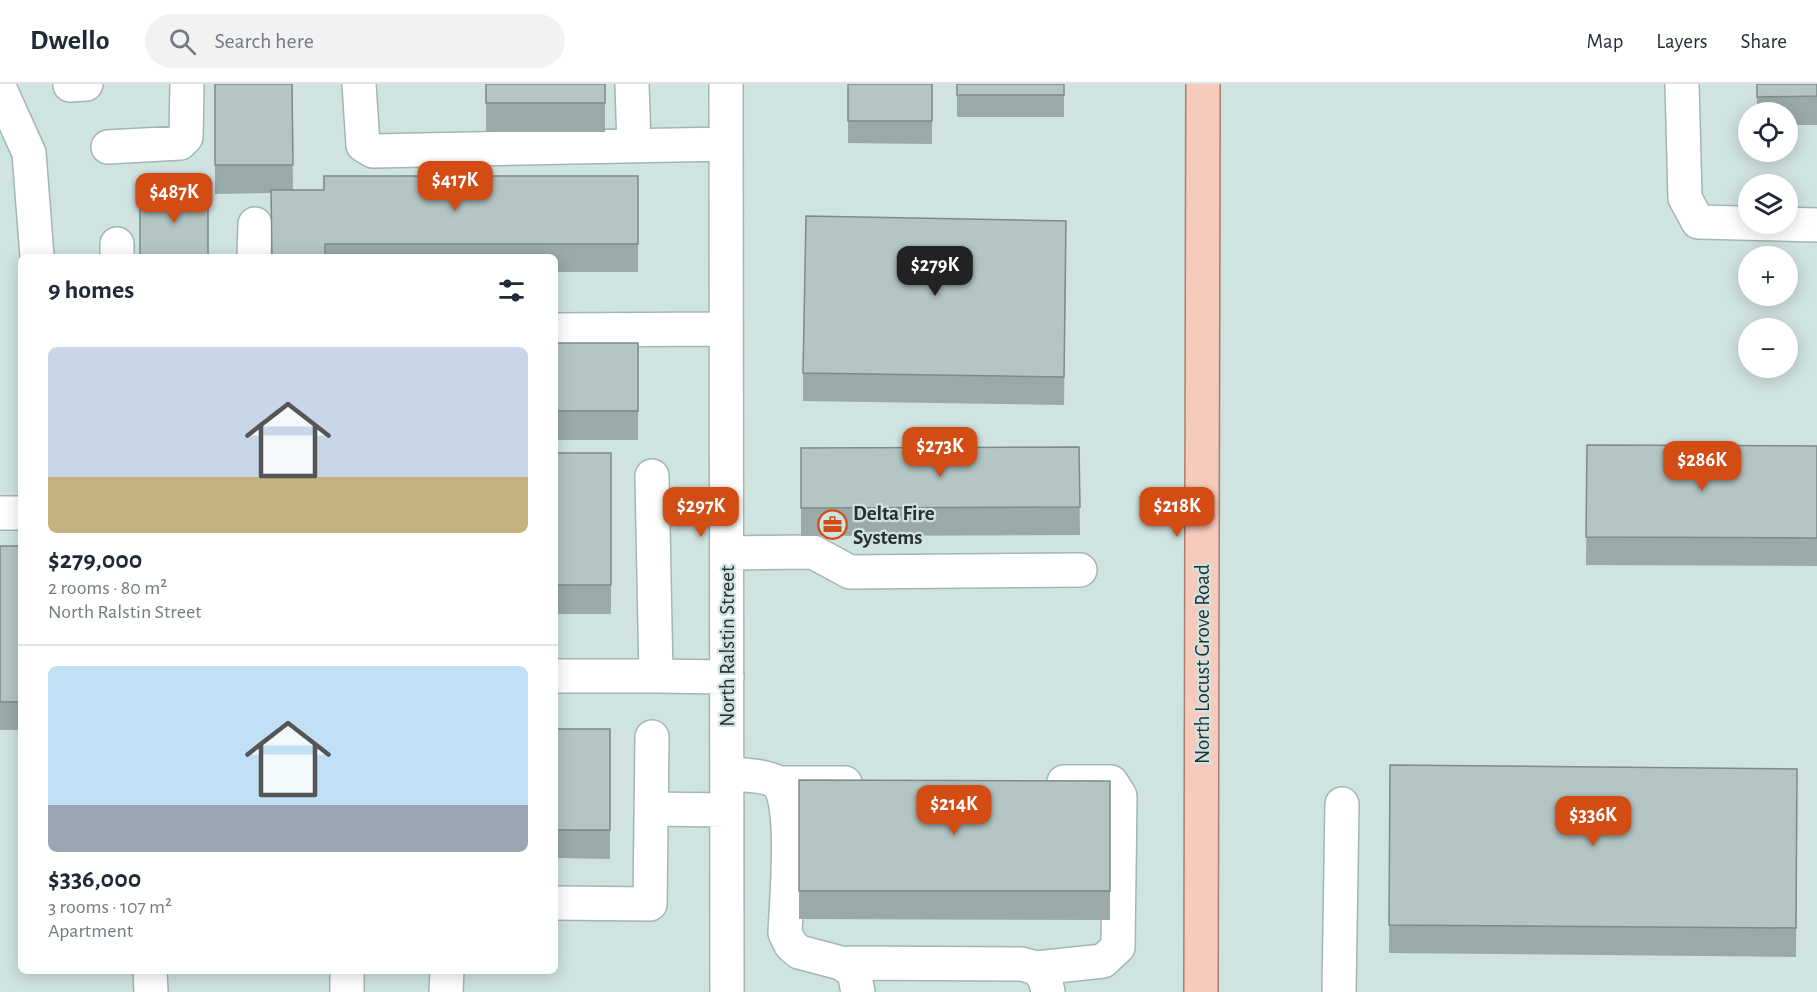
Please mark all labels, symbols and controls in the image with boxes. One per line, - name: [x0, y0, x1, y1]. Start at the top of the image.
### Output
- search box: [145, 14, 565, 68]
- icon: search: [166, 25, 199, 58]
- text: Dwello: [30, 27, 109, 55]
- text: Search here: [214, 30, 314, 52]
- text: Map: [1587, 31, 1623, 52]
- text: Layers: [1656, 31, 1707, 52]
- text: Share: [1740, 31, 1787, 52]
- map controls: [1738, 102, 1798, 378]
- button: locate: [1738, 102, 1798, 162]
- pin: $417K: [413, 161, 497, 212]
- text: $417K: [432, 170, 478, 190]
- pin: $487K: [132, 173, 216, 224]
- button: layers: [1738, 174, 1798, 234]
- text: $487K: [149, 182, 199, 202]
- pin: $279K: [893, 246, 977, 297]
- button: +: [1738, 246, 1798, 306]
- text: $279K: [911, 255, 959, 275]
- icon: filters: [495, 274, 528, 307]
- text: 9 homes: [48, 277, 134, 303]
- button: −: [1738, 318, 1798, 378]
- icon: home: [234, 386, 342, 494]
- pin: $273K: [898, 427, 982, 478]
- text: $273K: [916, 436, 964, 456]
- pin: $286K: [1660, 441, 1744, 492]
- text: $286K: [1677, 450, 1727, 470]
- pin: $297K: [659, 487, 743, 538]
- pin: $218K: [1135, 487, 1219, 538]
- text: $297K: [677, 496, 725, 516]
- text: $218K: [1153, 496, 1201, 516]
- place label: Delta Fire Systems: [853, 503, 935, 548]
- office icon: Delta Fire Systems: [816, 509, 848, 541]
- text: $279,000: [48, 547, 142, 573]
- street label: North Locust Grove Road: [1192, 564, 1213, 764]
- street label: North Ralstin Street: [717, 565, 738, 727]
- text: 2 rooms · 80 m²: [48, 578, 167, 598]
- text: North Ralstin Street: [48, 602, 202, 622]
- icon: home: [234, 705, 342, 813]
- pin: $214K: [912, 785, 996, 836]
- text: $214K: [930, 794, 978, 814]
- pin: $336K: [1551, 796, 1635, 847]
- text: $336K: [1569, 805, 1617, 825]
- text: $336,000: [48, 866, 141, 892]
- text: 3 rooms · 107 m²: [48, 897, 172, 917]
- text: Apartment: [48, 921, 133, 941]

